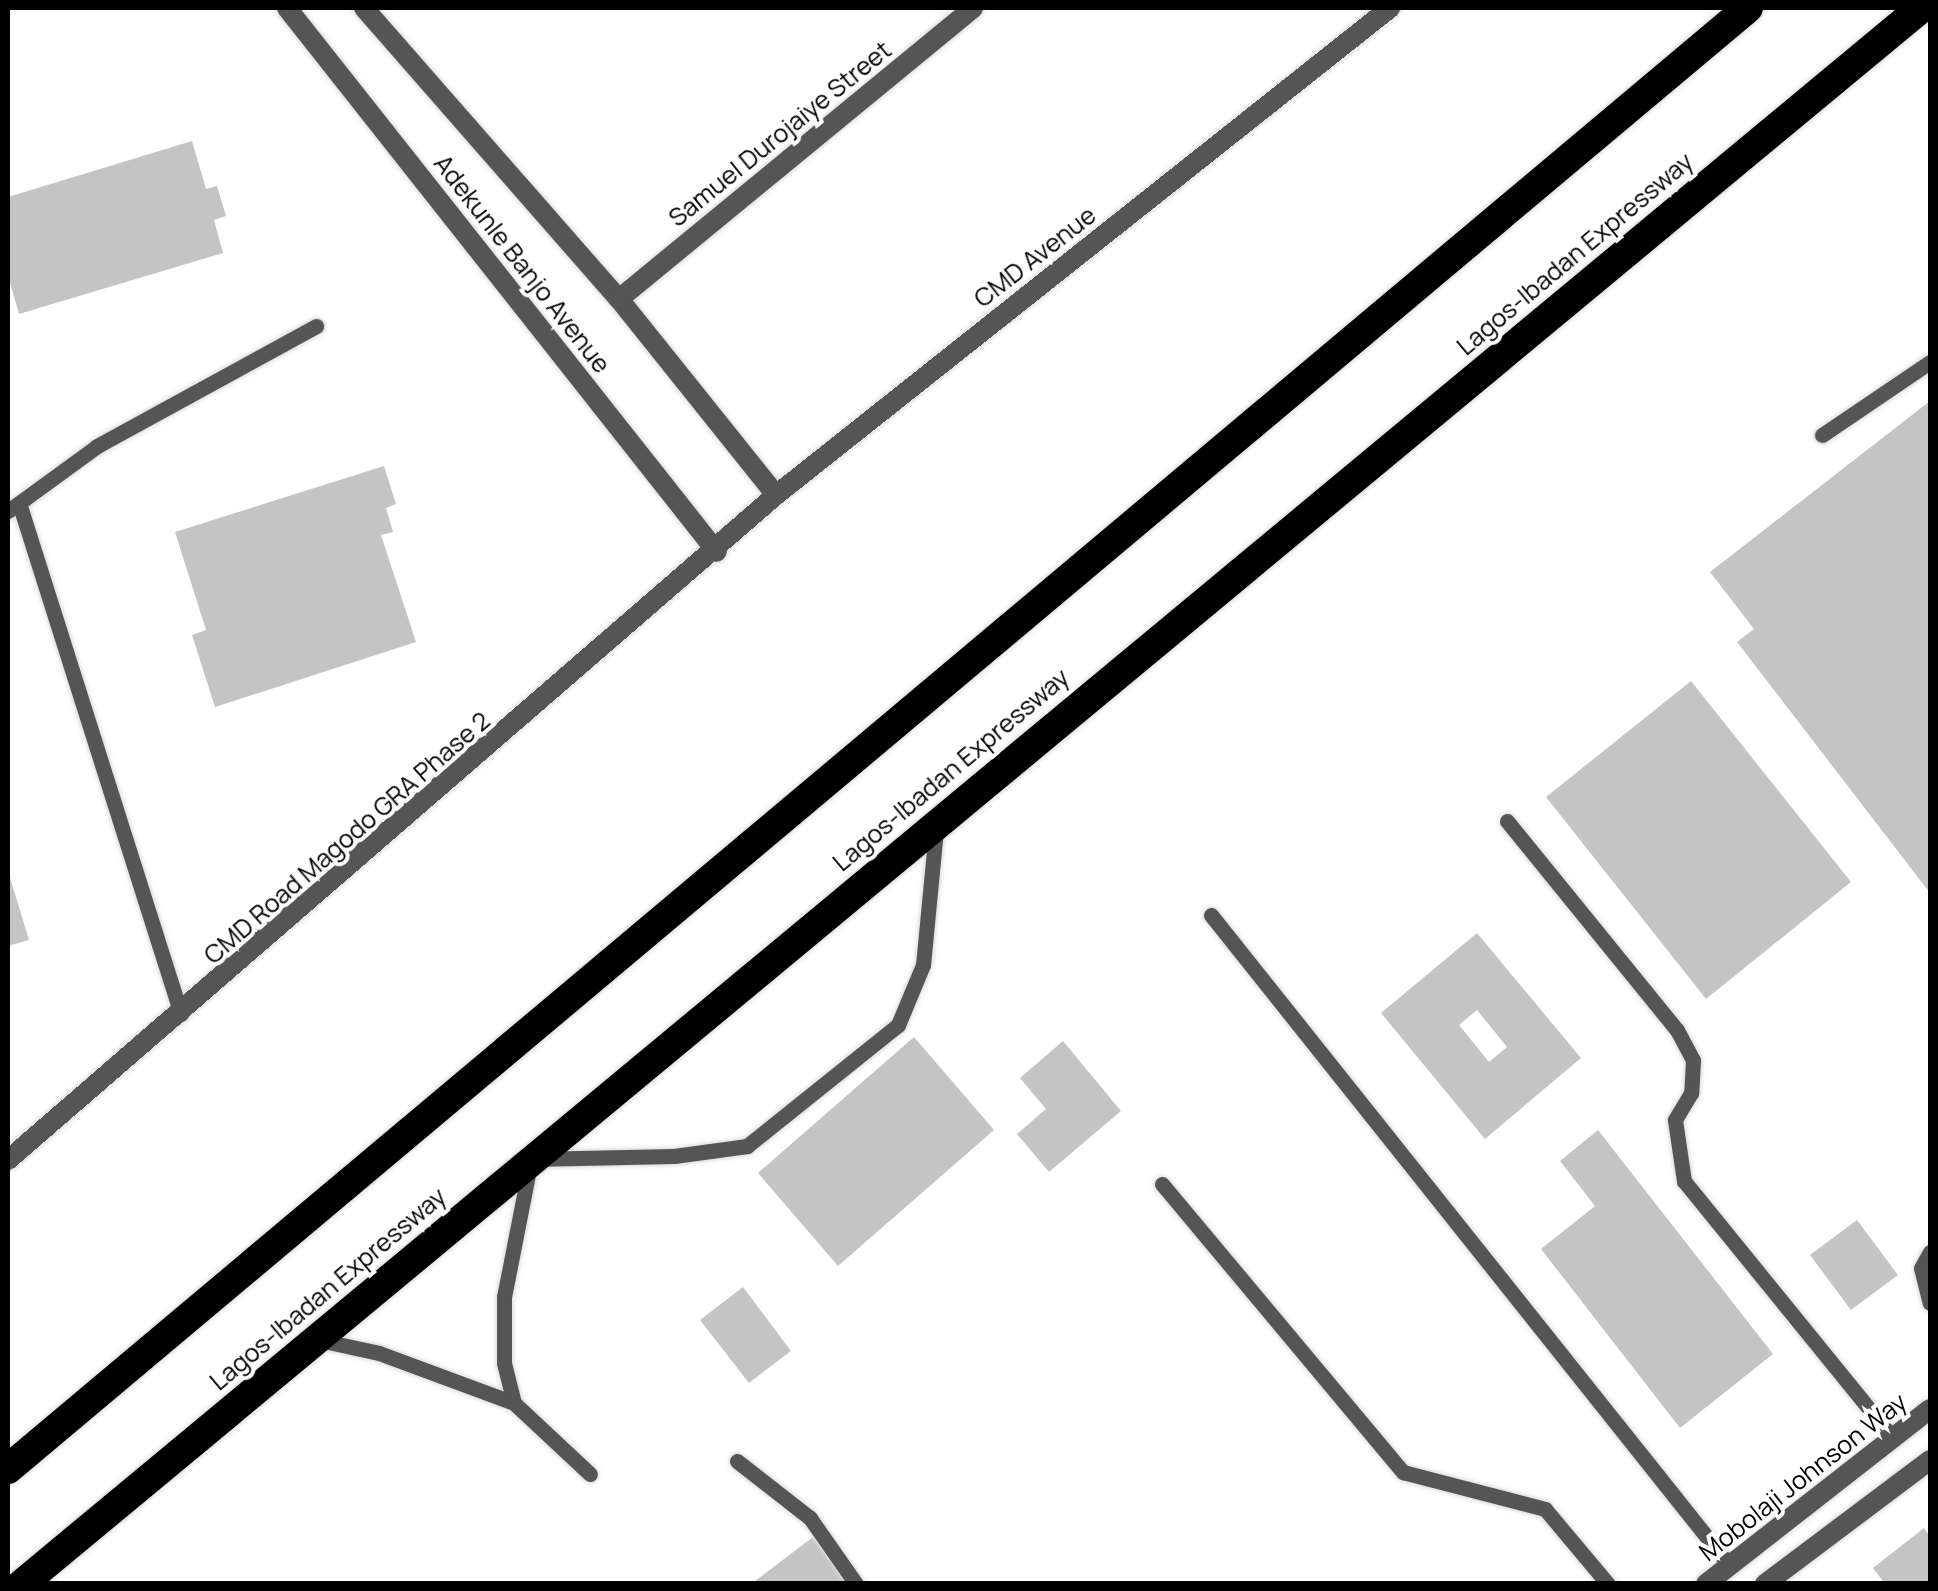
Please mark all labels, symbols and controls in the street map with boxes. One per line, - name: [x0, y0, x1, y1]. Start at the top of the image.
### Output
- street label: Samuel Durojaiye Street: [663, 35, 897, 233]
- street label: Lagos-Ibadan Expressway: [1451, 146, 1699, 362]
- street label: Adekunle Banjo Avenue: [428, 149, 616, 379]
- street label: CMD Avenue: [968, 200, 1102, 314]
- street label: Lagos-Ibadan Expressway: [827, 662, 1075, 878]
- street label: CMD Road Magodo GRA Phase 2: [198, 706, 496, 970]
- street label: Lagos-Ibadan Expressway: [204, 1181, 452, 1397]
- street label: Mobolaji Johnson Way: [1693, 1387, 1913, 1567]

